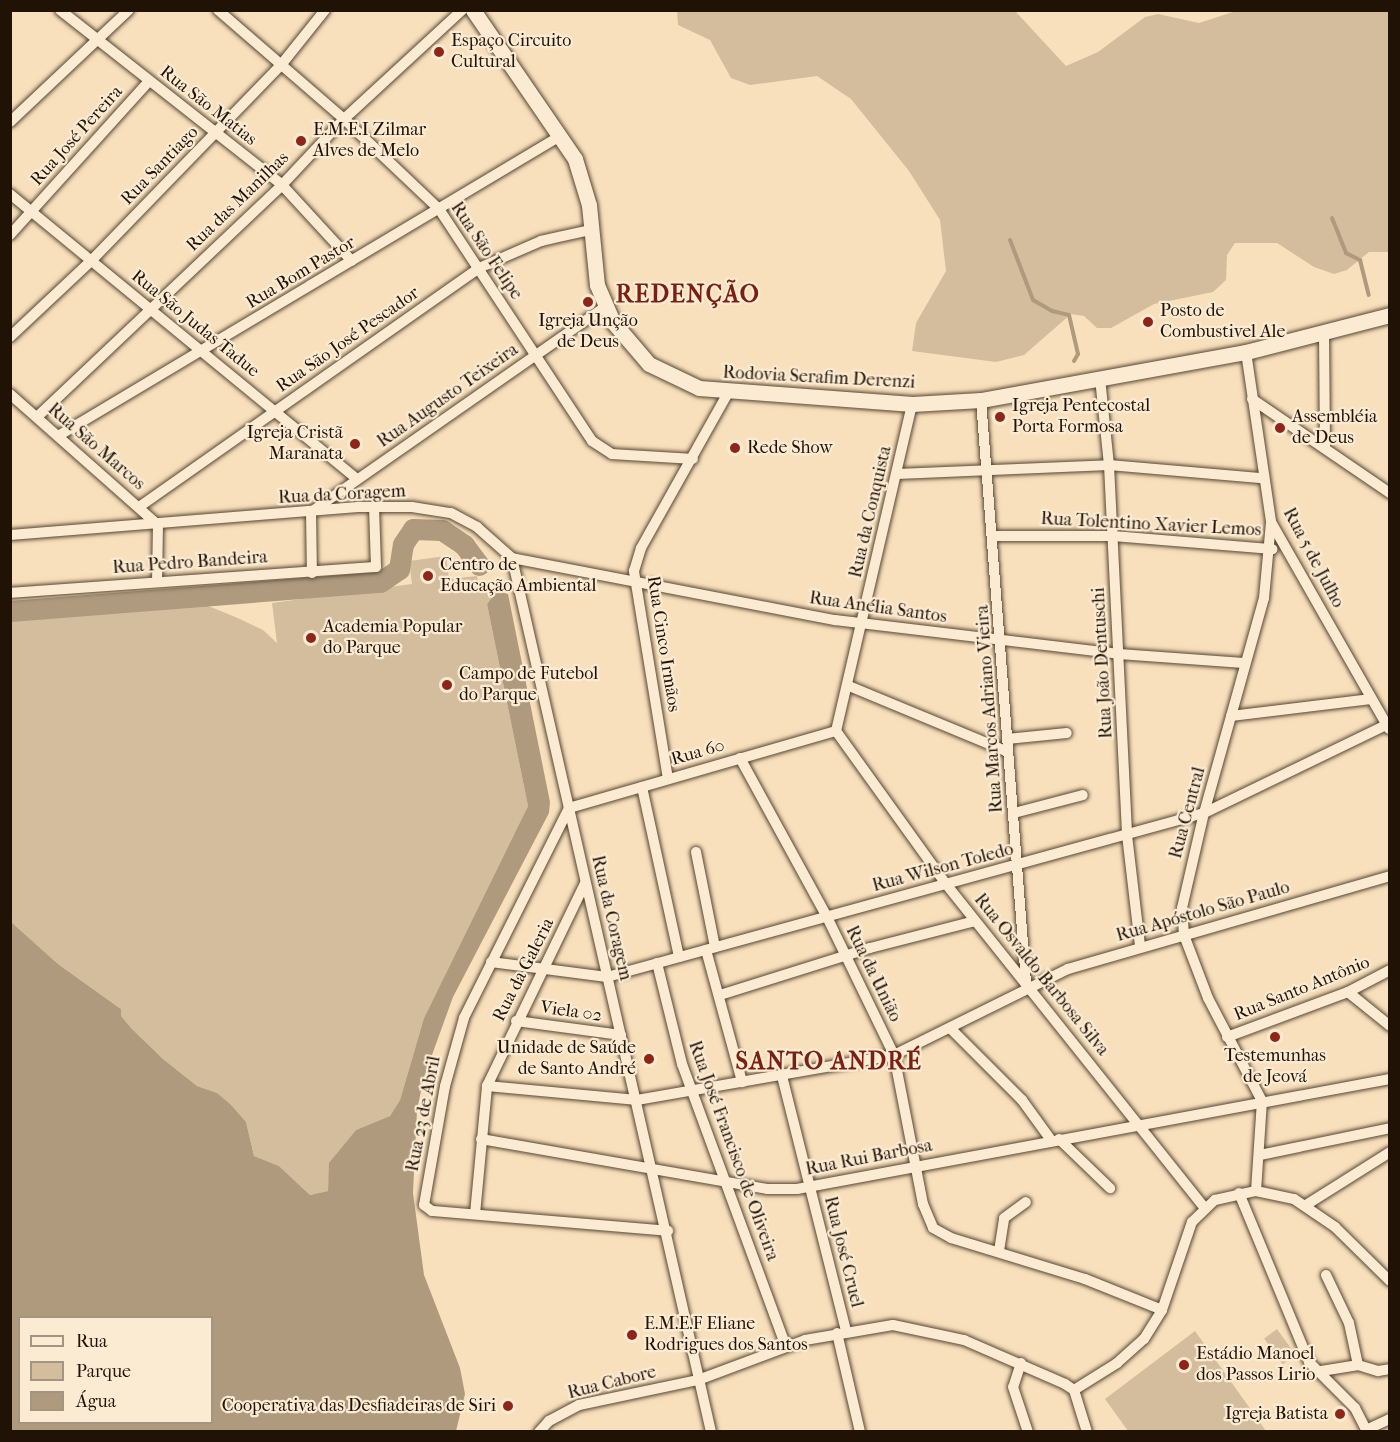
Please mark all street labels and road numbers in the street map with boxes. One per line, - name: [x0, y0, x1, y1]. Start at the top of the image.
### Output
- street label: Rua São Matias: [155, 61, 261, 151]
- street label: Rua José Pereira: [26, 82, 128, 190]
- street label: Rua Santiago: [117, 122, 203, 210]
- street label: Rua das Manilhas: [182, 148, 294, 256]
- street label: Rua São Felipe: [445, 198, 527, 304]
- street label: Rua Bom Pastor: [243, 232, 359, 314]
- street label: Rua São Judas Tadue: [127, 266, 263, 382]
- street label: Rua São José Pescador: [272, 283, 424, 397]
- street label: Rua Augusto Teixeira: [373, 339, 523, 453]
- street label: Rodovia Serafim Derenzi: [722, 362, 916, 394]
- street label: Rua São Marcos: [43, 399, 149, 495]
- street label: Rua da Conquista: [845, 444, 897, 580]
- street label: Rua da Coragem: [278, 481, 406, 509]
- street label: Rua 5 de Julho: [1278, 504, 1348, 612]
- street label: Rua Tolentino Xavier Lemos: [1040, 508, 1262, 542]
- street label: Rua Pedro Bandeira: [112, 547, 268, 579]
- street label: Rua Cinco Irmãos: [642, 574, 684, 714]
- street label: Rua João Dentuschi: [1088, 587, 1118, 739]
- street label: Rua Anélia Santos: [808, 588, 948, 628]
- street label: Rua Marcos Adriano Vieira: [972, 604, 1008, 814]
- street label: Rua 60: [669, 735, 727, 771]
- street label: Rua Central: [1165, 765, 1211, 861]
- street label: Rua Wilson Toledo: [870, 839, 1016, 897]
- street label: Rua da Coragem: [586, 853, 636, 983]
- street label: Rua Apóstolo São Paulo: [1114, 877, 1292, 947]
- street label: Rua Osvaldo Barbosa Silva: [969, 890, 1113, 1060]
- street label: Rua da Galeria: [489, 915, 559, 1025]
- street label: Rua da União: [840, 922, 906, 1026]
- street label: Rua Santo Antônio: [1231, 952, 1373, 1026]
- street label: Viela 02: [539, 997, 603, 1027]
- street label: Rua José Francisco de Oliveira: [683, 1038, 783, 1264]
- street label: Rua 23 de Abril: [402, 1054, 446, 1174]
- street label: Rua Rui Barbosa: [804, 1135, 934, 1181]
- street label: Rua José Cruel: [819, 1194, 867, 1310]
- street label: Rua Cabore: [566, 1362, 658, 1404]

